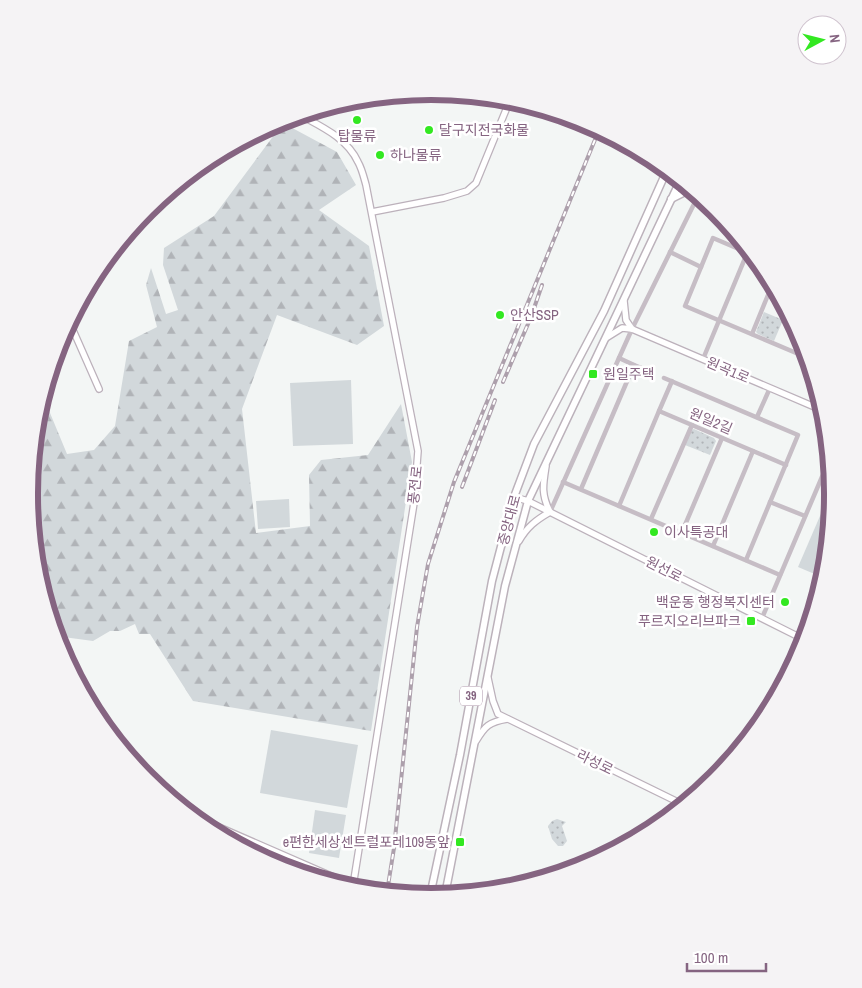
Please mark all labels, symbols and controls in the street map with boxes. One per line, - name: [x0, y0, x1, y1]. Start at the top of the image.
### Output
- north arrow: [797, 15, 847, 65]
- text: N: [825, 33, 844, 44]
- marker: 탑물류: [351, 114, 363, 126]
- place label: 달구지전국화물: [439, 121, 529, 139]
- marker: 달구지전국화물: [423, 124, 435, 136]
- place label: 탑물류: [338, 127, 376, 145]
- place label: 하나물류: [390, 146, 442, 164]
- marker: 하나물류: [374, 149, 386, 161]
- place label: 안산SSP: [510, 306, 559, 324]
- marker: 안산SSP: [494, 309, 506, 321]
- street label: 원곡1로: [704, 353, 752, 387]
- place label: 원일주택: [603, 365, 655, 383]
- marker: 원일주택: [587, 368, 599, 380]
- street label: 원일2길: [687, 404, 735, 438]
- street label: 풍전로: [404, 465, 426, 505]
- street label: 중앙대로: [494, 493, 524, 547]
- place label: 이사특공대: [664, 523, 728, 541]
- marker: 이사특공대: [648, 526, 660, 538]
- street label: 원선로: [643, 552, 685, 586]
- place label: 백운동 행정복지센터: [656, 593, 775, 611]
- marker: 백운동 행정복지센터: [779, 596, 791, 608]
- place label: 푸르지오리브파크: [638, 612, 741, 630]
- marker: 푸르지오리브파크: [745, 615, 757, 627]
- road number: 39: [460, 686, 482, 706]
- street label: 라성로: [574, 745, 616, 779]
- place label: e편한세상센트럴포레109동앞: [283, 833, 450, 851]
- marker: e편한세상센트럴포레109동앞: [454, 836, 466, 848]
- scale bar: [687, 940, 766, 972]
- text: 100 m: [694, 947, 728, 968]

